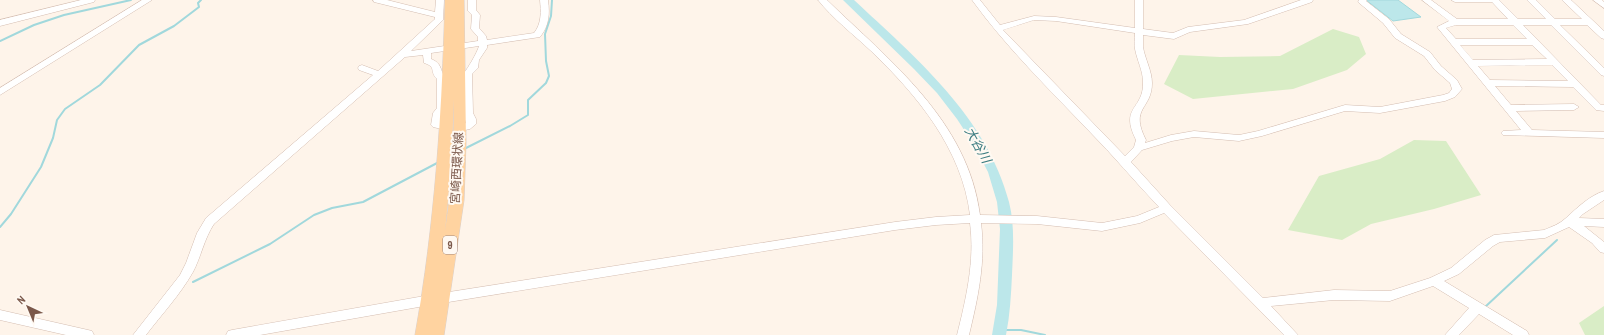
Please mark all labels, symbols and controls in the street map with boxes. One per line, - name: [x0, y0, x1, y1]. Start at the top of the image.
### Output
- water label: 大谷川: [961, 124, 996, 168]
- street label: 宮崎西環状線: [447, 132, 467, 204]
- road number: 9: [443, 236, 457, 254]
- north arrow: [8, 287, 48, 327]
- text: N: [14, 293, 28, 307]

